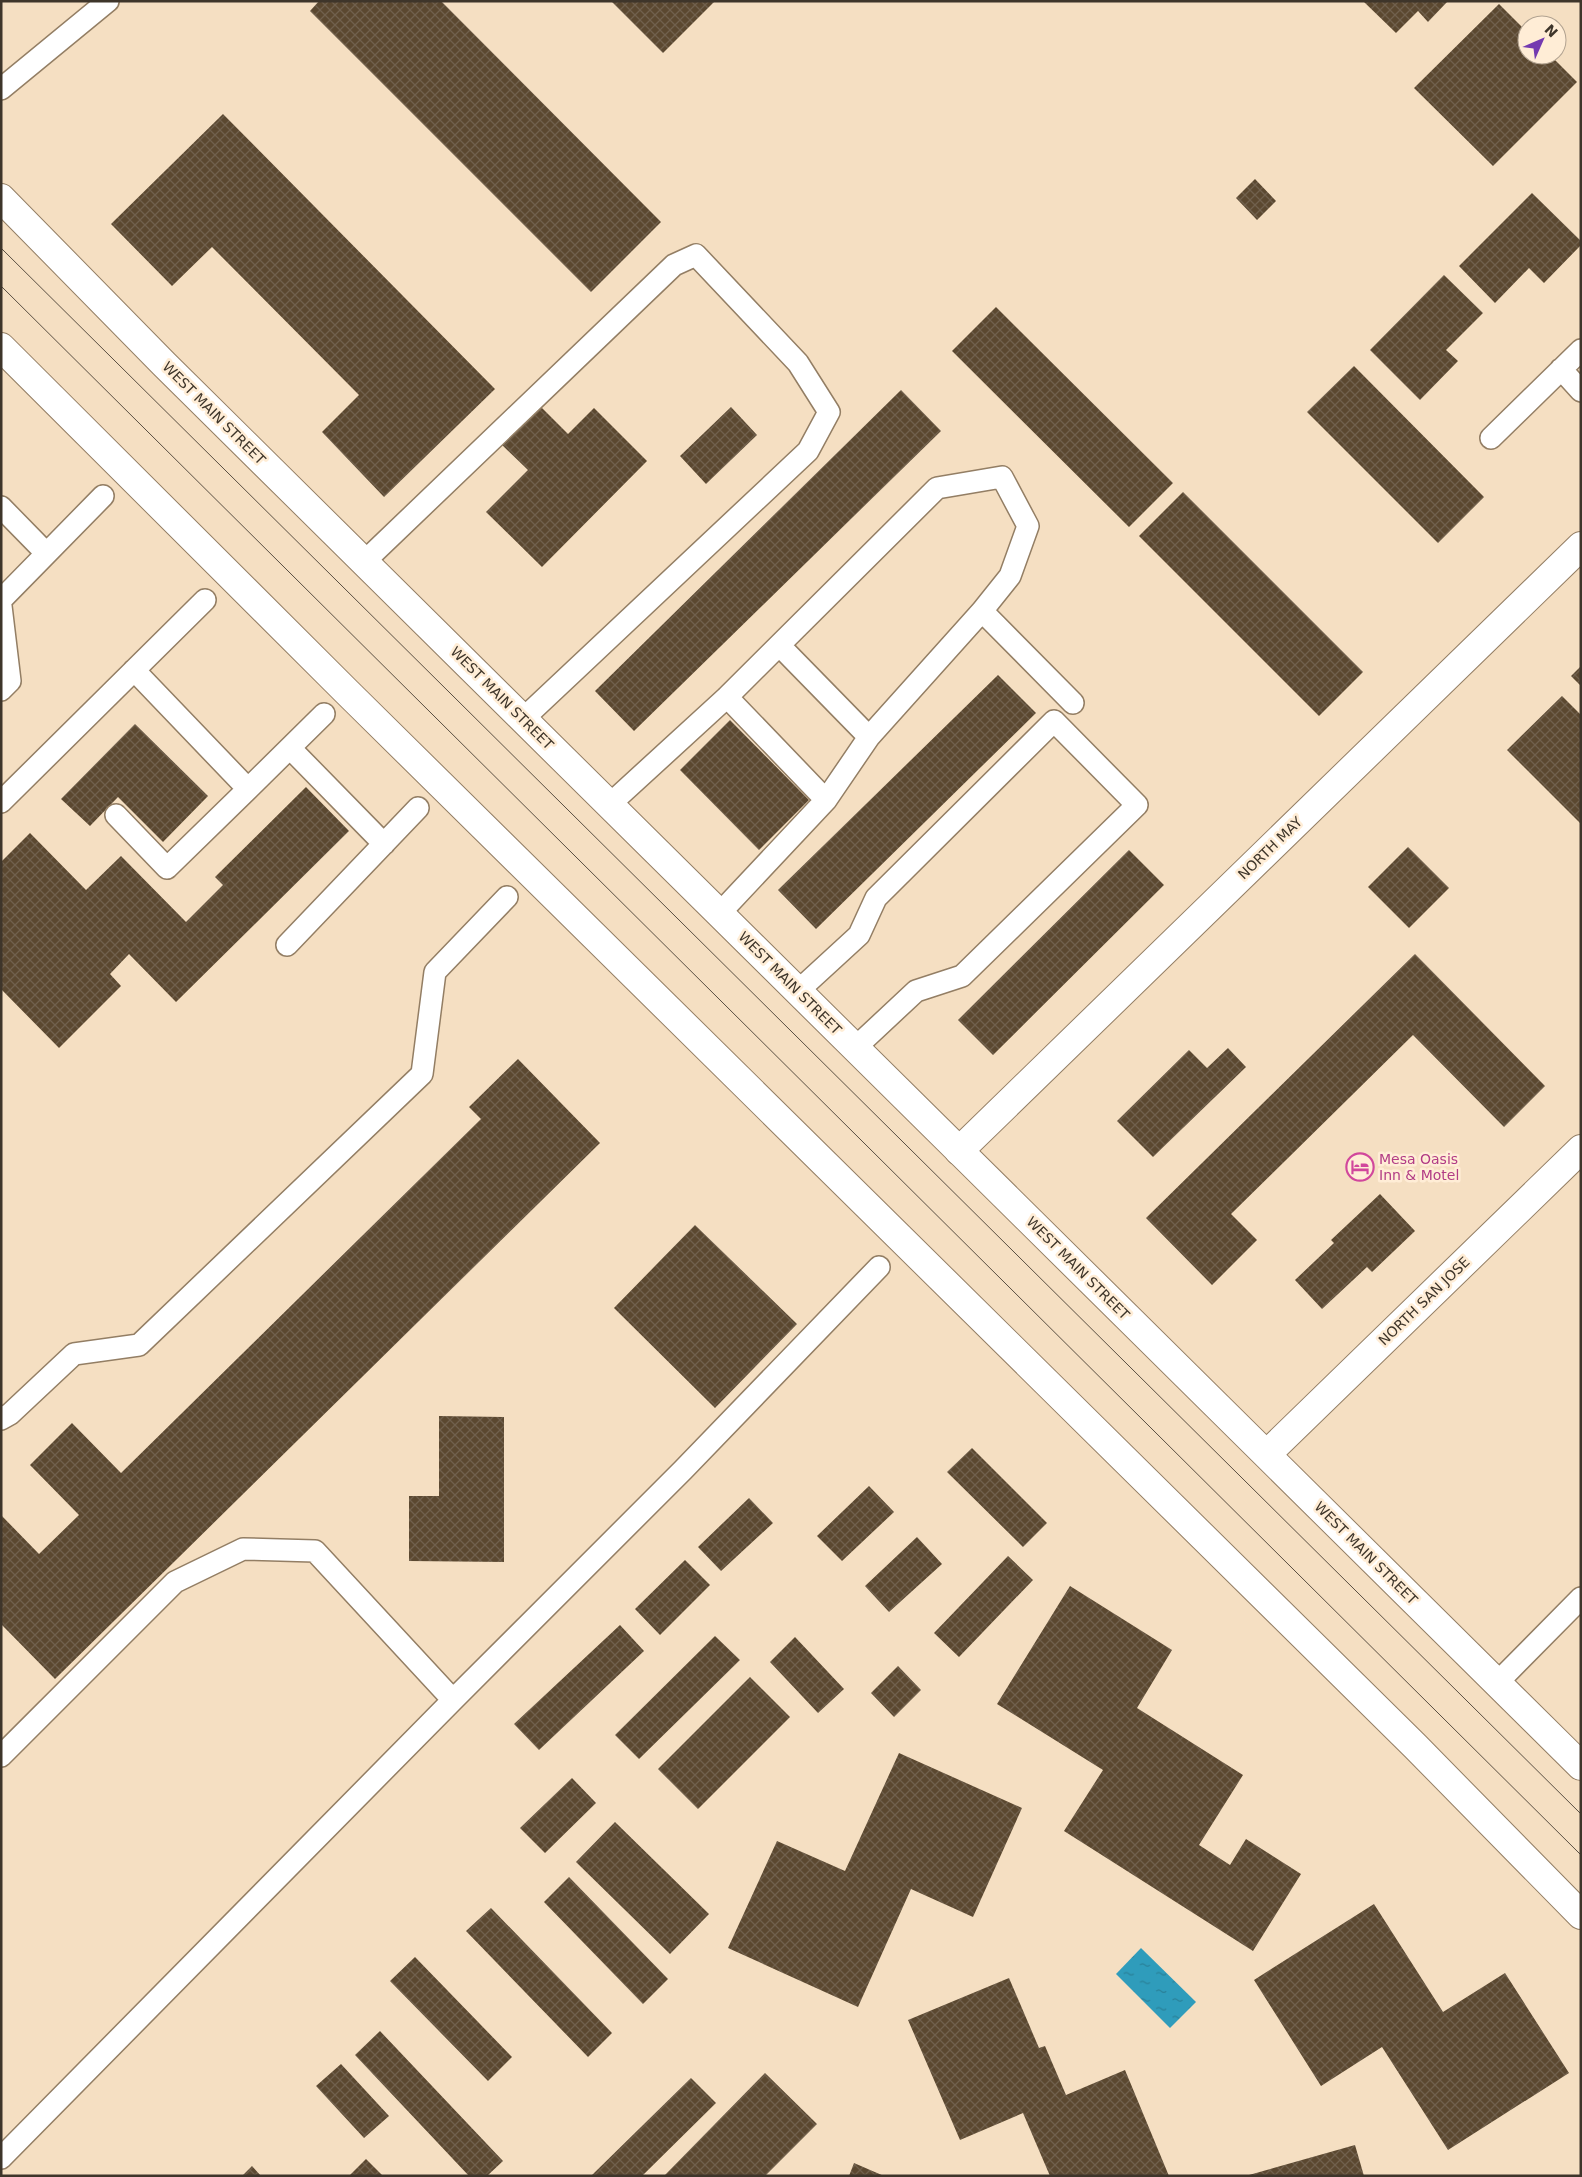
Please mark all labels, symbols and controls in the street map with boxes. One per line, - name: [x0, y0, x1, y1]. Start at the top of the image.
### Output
- north arrow: [1517, 15, 1567, 65]
- text: N: [1541, 21, 1561, 41]
- street label: WEST MAIN STREET: [159, 358, 269, 468]
- street label: WEST MAIN STREET: [447, 643, 557, 753]
- street label: NORTH MAY: [1235, 813, 1306, 883]
- street label: WEST MAIN STREET: [735, 928, 845, 1038]
- place label: Mesa Oasis Inn & Motel: [1379, 1151, 1459, 1183]
- hotel icon: Mesa Oasis Inn & Motel: [1345, 1152, 1375, 1182]
- street label: WEST MAIN STREET: [1023, 1213, 1133, 1323]
- street label: NORTH SAN JOSE: [1375, 1253, 1473, 1349]
- street label: WEST MAIN STREET: [1311, 1498, 1421, 1608]

